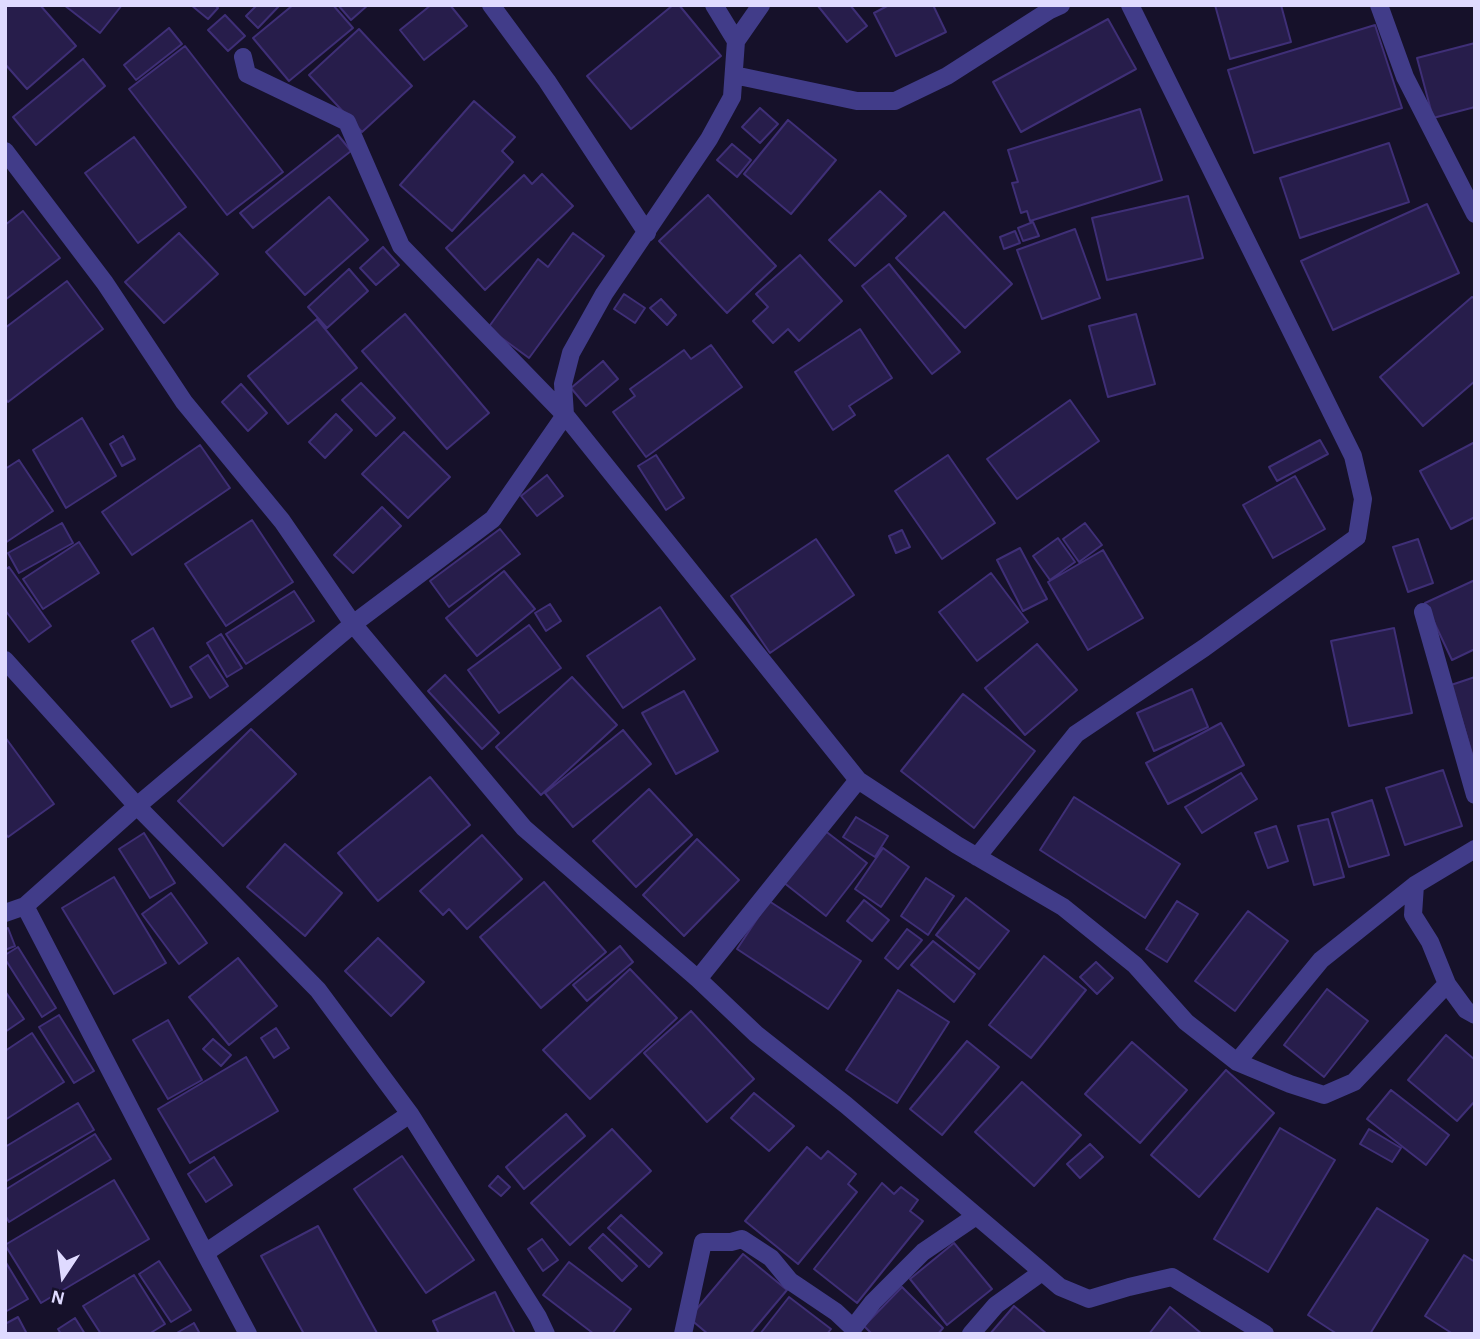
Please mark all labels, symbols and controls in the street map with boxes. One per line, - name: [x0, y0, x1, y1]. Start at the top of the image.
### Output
- north arrow: [28, 1241, 98, 1311]
- text: N: [50, 1286, 67, 1308]

